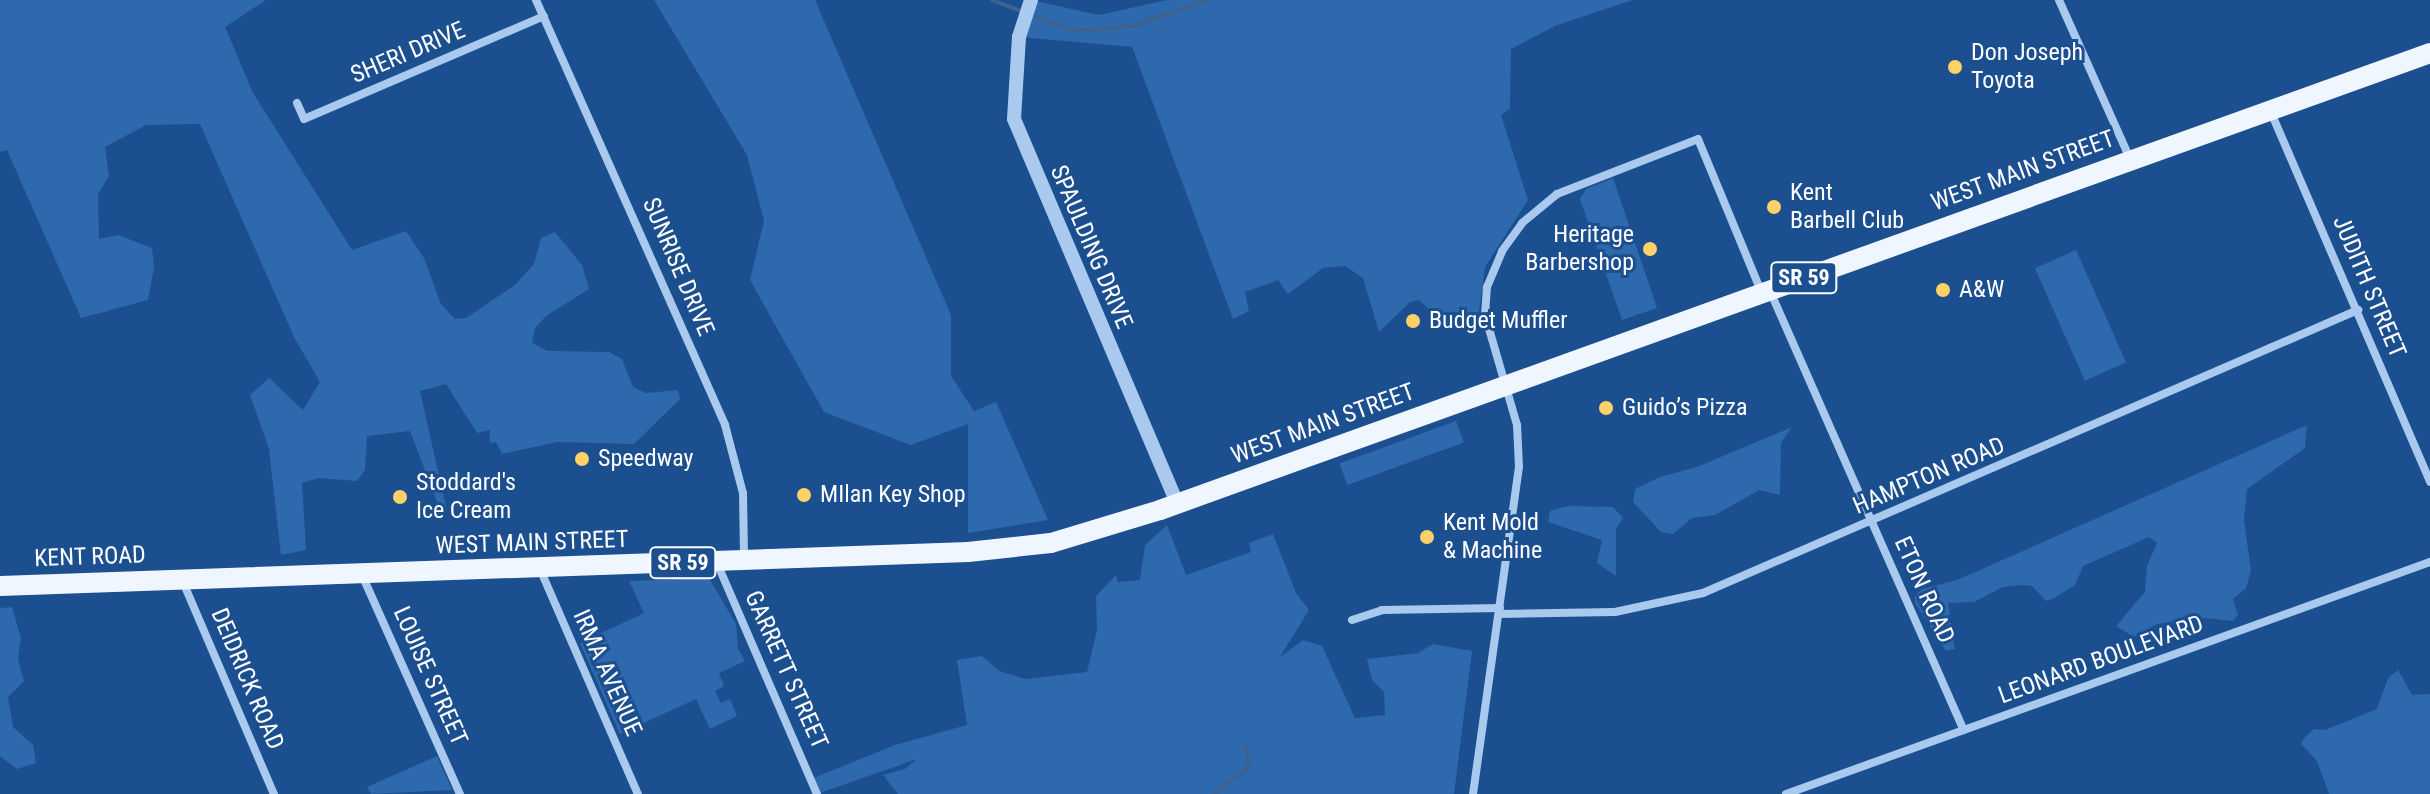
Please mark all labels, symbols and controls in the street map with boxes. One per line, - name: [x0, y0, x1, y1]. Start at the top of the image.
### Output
- street label: SHERI DRIVE: [347, 16, 469, 90]
- place label: Don Joseph Toyota: [1971, 39, 2083, 95]
- marker: Don Joseph Toyota: [1946, 58, 1964, 76]
- street label: WEST MAIN STREET: [1927, 124, 2119, 218]
- street label: SPAULDING DRIVE: [1044, 161, 1138, 333]
- place label: Kent Barbell Club: [1790, 179, 1904, 235]
- street label: SUNRISE DRIVE: [636, 194, 720, 340]
- marker: Kent Barbell Club: [1765, 198, 1783, 216]
- street label: JUDITH STREET: [2326, 212, 2412, 362]
- place label: Heritage Barbershop: [1525, 221, 1634, 277]
- marker: Heritage Barbershop: [1641, 240, 1659, 258]
- road number: SR 59: [1770, 260, 1838, 296]
- place label: A&W: [1959, 276, 2004, 304]
- marker: A&W: [1934, 281, 1952, 299]
- place label: Budget Muffler: [1429, 307, 1567, 335]
- marker: Budget Muffler: [1404, 312, 1422, 330]
- street label: WEST MAIN STREET: [1227, 377, 1419, 471]
- place label: Guido’s Pizza: [1622, 394, 1747, 422]
- marker: Guido’s Pizza: [1597, 399, 1615, 417]
- street label: HAMPTON ROAD: [1849, 431, 2009, 521]
- place label: Speedway: [598, 445, 694, 473]
- marker: Speedway: [573, 450, 591, 468]
- place label: Stoddard's Ice Cream: [416, 469, 516, 525]
- place label: MIlan Key Shop: [820, 481, 966, 509]
- marker: MIlan Key Shop: [795, 486, 813, 504]
- marker: Stoddard's Ice Cream: [391, 488, 409, 506]
- place label: Kent Mold & Machine: [1443, 509, 1542, 565]
- street label: WEST MAIN STREET: [435, 525, 629, 561]
- marker: Kent Mold & Machine: [1418, 528, 1436, 546]
- street label: ETON ROAD: [1888, 532, 1960, 648]
- street label: KENT ROAD: [34, 541, 146, 573]
- road number: SR 59: [649, 545, 717, 581]
- street label: GARRETT STREET: [738, 586, 834, 754]
- street label: LOUISE STREET: [387, 602, 473, 750]
- street label: DEIDRICK ROAD: [204, 604, 290, 754]
- street label: IRMA AVENUE: [566, 606, 648, 740]
- street label: LEONARD BOULEVARD: [1995, 610, 2207, 710]

